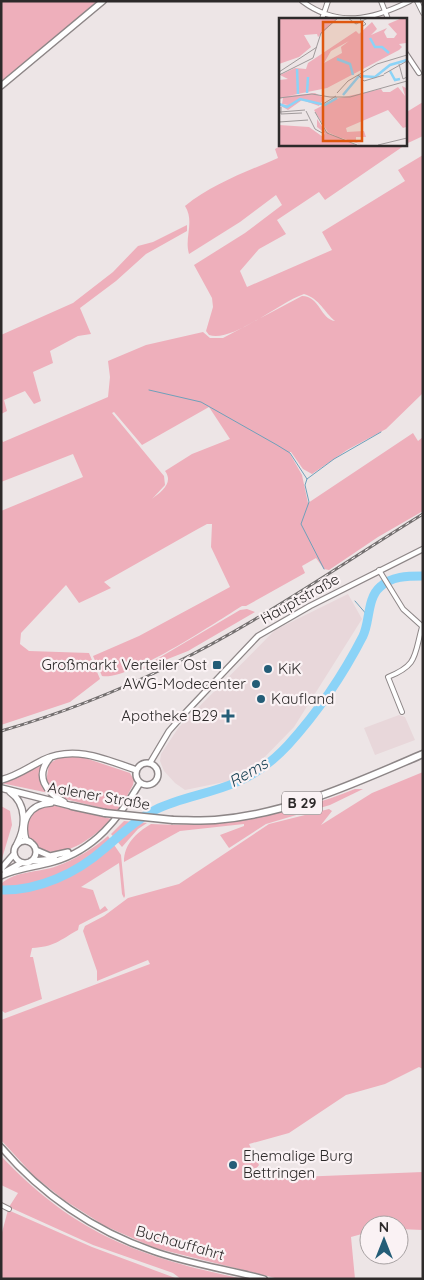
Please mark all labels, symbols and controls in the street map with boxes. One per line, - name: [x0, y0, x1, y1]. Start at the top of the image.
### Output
- inset map: [279, 18, 406, 145]
- street label: Hauptstraße: [257, 569, 342, 628]
- place label: Großmarkt Verteiler Ost: [41, 655, 207, 674]
- marker: Großmarkt Verteiler Ost: [211, 659, 223, 671]
- place label: KiK: [278, 659, 301, 678]
- marker: KiK: [262, 663, 274, 675]
- place label: AWG-Modecenter: [123, 674, 246, 693]
- marker: AWG-Modecenter: [250, 678, 262, 690]
- place label: Kaufland: [271, 689, 334, 708]
- marker: Kaufland: [255, 693, 267, 705]
- place label: Apotheke B29: [121, 706, 218, 725]
- marker: Apotheke B29: [222, 710, 234, 722]
- water label: Rems: [225, 752, 272, 791]
- street label: Aalener Straße: [46, 777, 152, 814]
- road number: B 29: [282, 791, 322, 814]
- place label: Ehemalige Burg Bettringen: [243, 1146, 353, 1182]
- marker: Ehemalige Burg Bettringen: [227, 1159, 239, 1171]
- north arrow: [359, 1215, 409, 1265]
- text: N: [379, 1218, 389, 1236]
- street label: Buchauffahrt: [134, 1221, 227, 1264]

